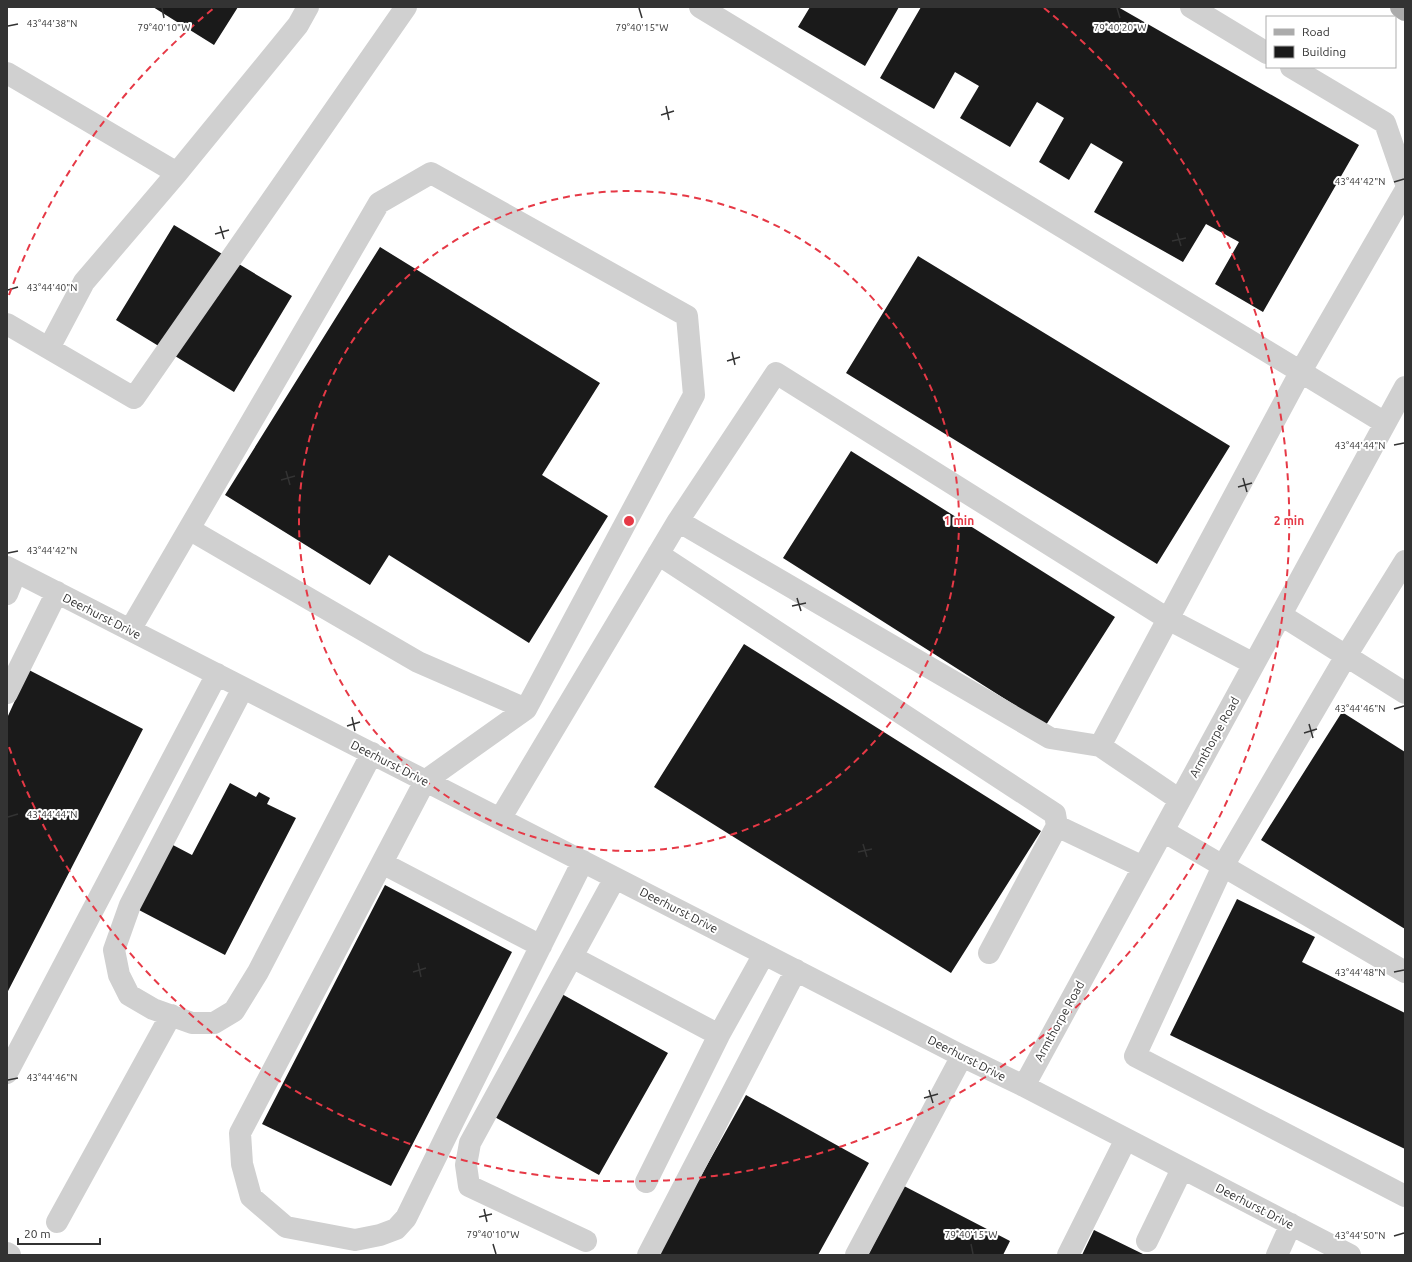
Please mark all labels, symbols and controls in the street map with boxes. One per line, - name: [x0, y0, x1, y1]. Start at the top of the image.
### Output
- legend: [1266, 16, 1396, 68]
- text: 43°44'38"N: [27, 18, 77, 29]
- text: 79°40'10"W: [138, 22, 190, 33]
- text: 79°40'15"W: [616, 22, 668, 33]
- text: 79°40'20"W: [1094, 22, 1146, 33]
- text: Road: [1302, 25, 1330, 38]
- text: Building: [1302, 45, 1346, 58]
- text: 43°44'42"N: [1335, 176, 1385, 187]
- text: 43°44'40"N: [27, 282, 77, 293]
- text: 43°44'44"N: [1335, 440, 1385, 451]
- centre of rings: [622, 514, 636, 528]
- text: 1 min: [944, 514, 974, 527]
- text: 2 min: [1274, 514, 1304, 527]
- text: 43°44'42"N: [27, 545, 77, 556]
- street label: Deerhurst Drive: [61, 591, 143, 641]
- street label: Armthorpe Road: [1187, 695, 1241, 779]
- text: 43°44'46"N: [1335, 703, 1385, 714]
- street label: Deerhurst Drive: [349, 738, 431, 788]
- text: 43°44'44"N: [27, 809, 77, 820]
- street label: Deerhurst Drive: [638, 885, 720, 935]
- text: 43°44'48"N: [1335, 967, 1385, 978]
- street label: Armthorpe Road: [1032, 979, 1086, 1063]
- street label: Deerhurst Drive: [926, 1033, 1008, 1083]
- text: 43°44'46"N: [27, 1072, 77, 1083]
- street label: Deerhurst Drive: [1214, 1181, 1296, 1231]
- scale bar: [18, 1220, 100, 1246]
- text: 20 m: [24, 1227, 51, 1240]
- text: 79°40'10"W: [467, 1229, 519, 1240]
- text: 79°40'15"W: [945, 1229, 997, 1240]
- text: 43°44'50"N: [1335, 1230, 1385, 1241]

